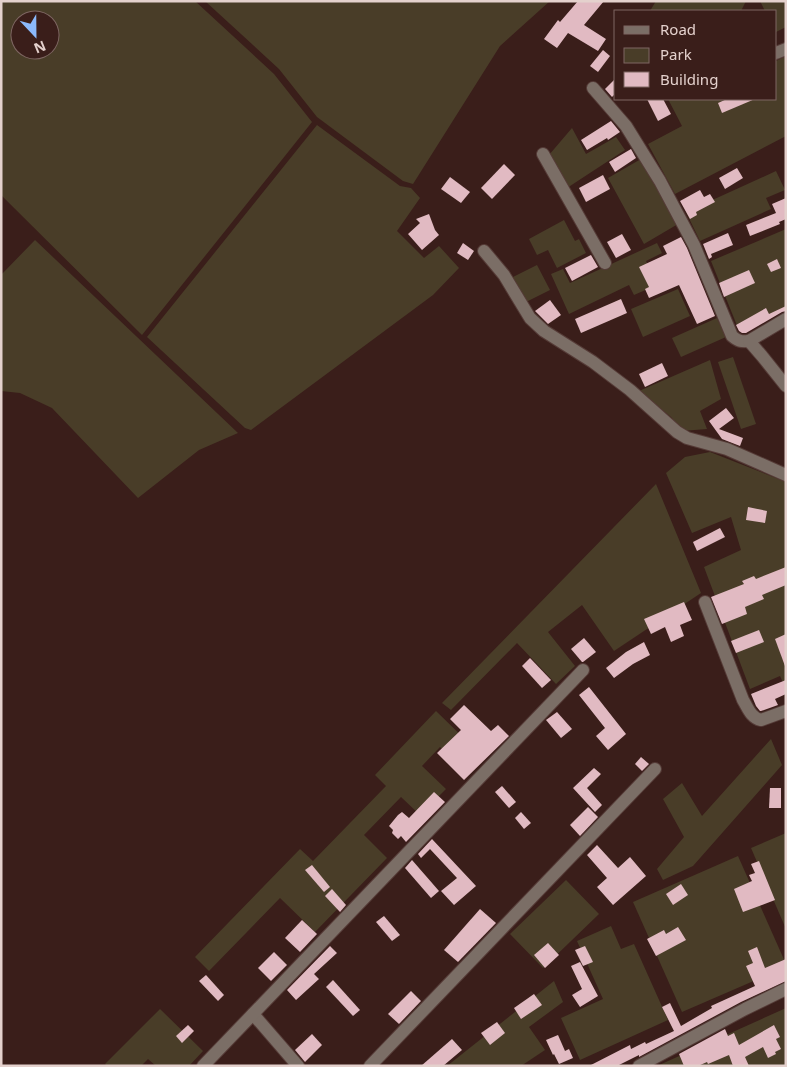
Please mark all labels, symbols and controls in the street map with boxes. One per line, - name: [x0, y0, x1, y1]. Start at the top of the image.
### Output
- north arrow: [10, 10, 60, 60]
- legend: [614, 10, 777, 100]
- text: Road: [660, 19, 696, 39]
- text: N: [31, 37, 49, 58]
- text: Park: [660, 44, 692, 64]
- text: Building: [660, 69, 718, 89]

